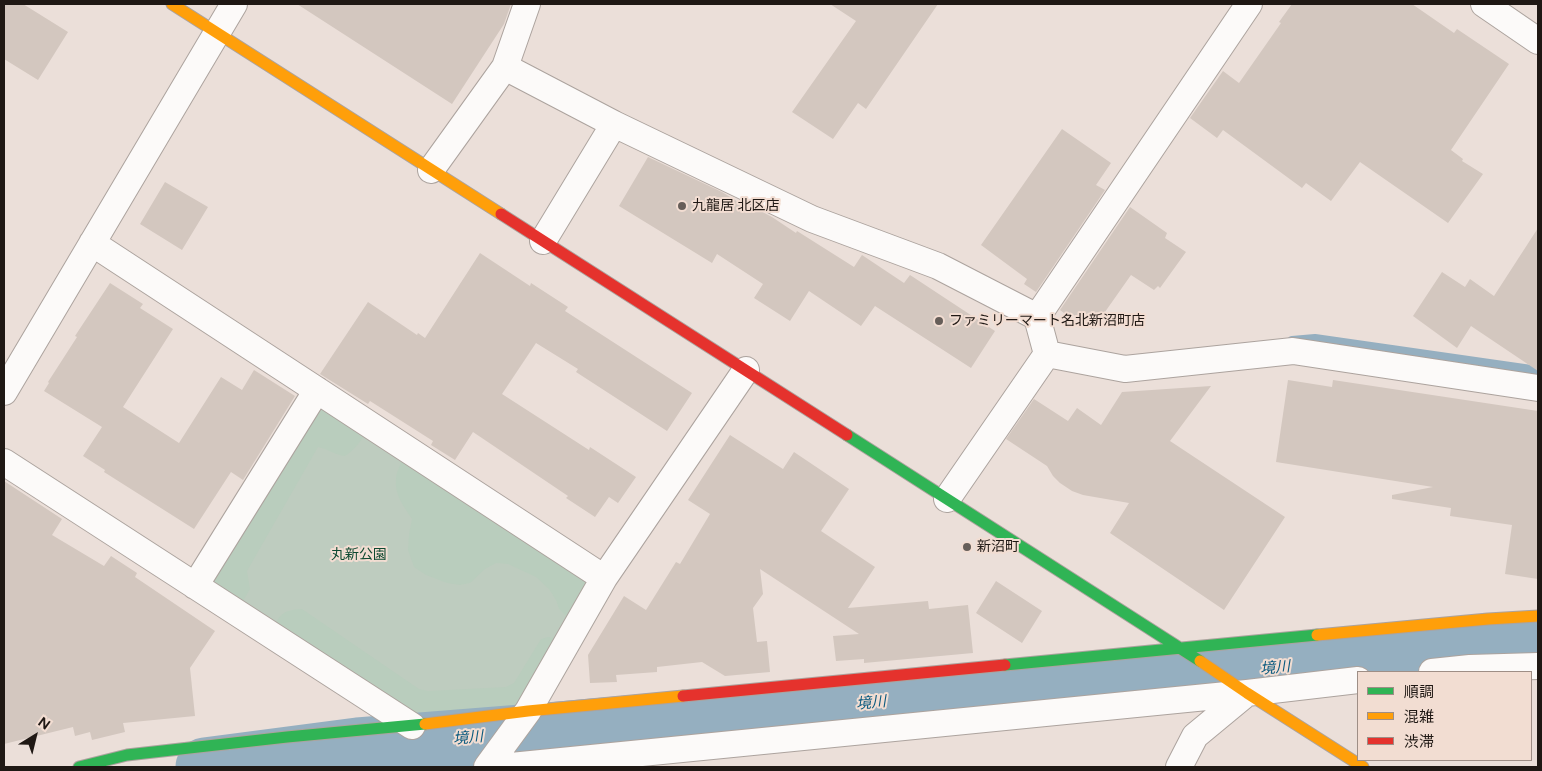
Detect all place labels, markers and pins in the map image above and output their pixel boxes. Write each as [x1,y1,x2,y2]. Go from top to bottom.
place label: 九龍居 北区店 [692,198,779,214]
marker: 九龍居 北区店 [676,200,688,212]
place label: ファミリーマート名北新沼町店 [949,313,1145,329]
marker: ファミリーマート名北新沼町店 [933,315,945,327]
place label: 新沼町 [977,539,1019,555]
marker: 新沼町 [961,541,973,553]

